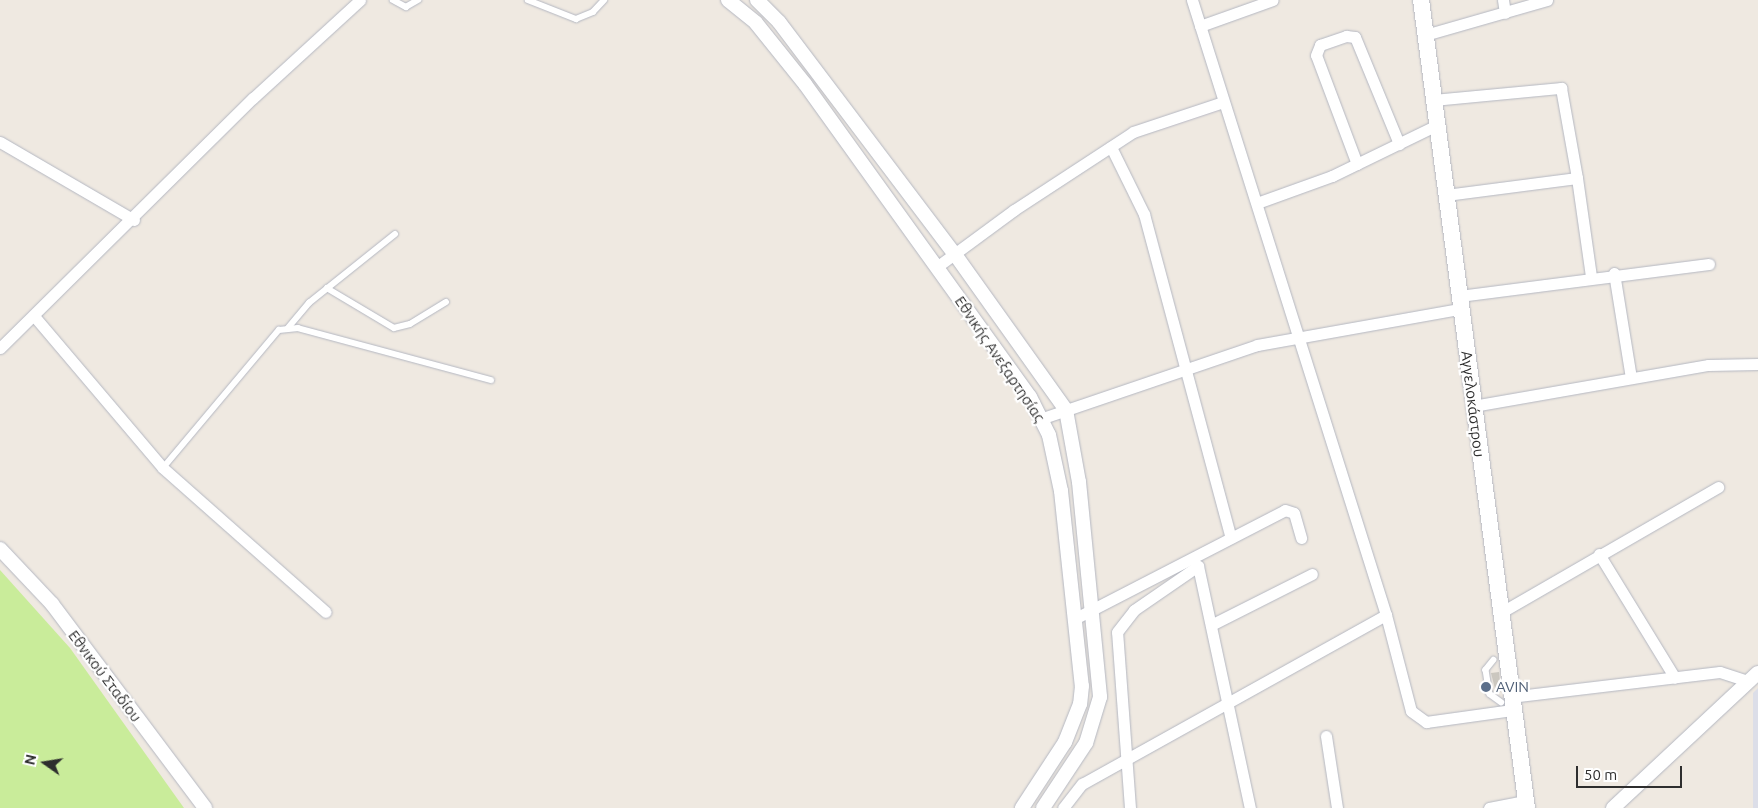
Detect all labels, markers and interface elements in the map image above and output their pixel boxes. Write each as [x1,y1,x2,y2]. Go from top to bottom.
street label: Εθνικής Ανεξαρτησίας [951,293,1049,425]
street label: Αγγελοκάστρου [1458,350,1488,458]
street label: Εθνικού Σταδίου [65,627,145,725]
place label: AVIN [1496,678,1529,696]
marker: AVIN [1480,681,1492,693]
north arrow [20,738,70,788]
text: N [21,753,39,767]
scale bar [1578,756,1684,788]
text: 50 m [1584,766,1617,783]

